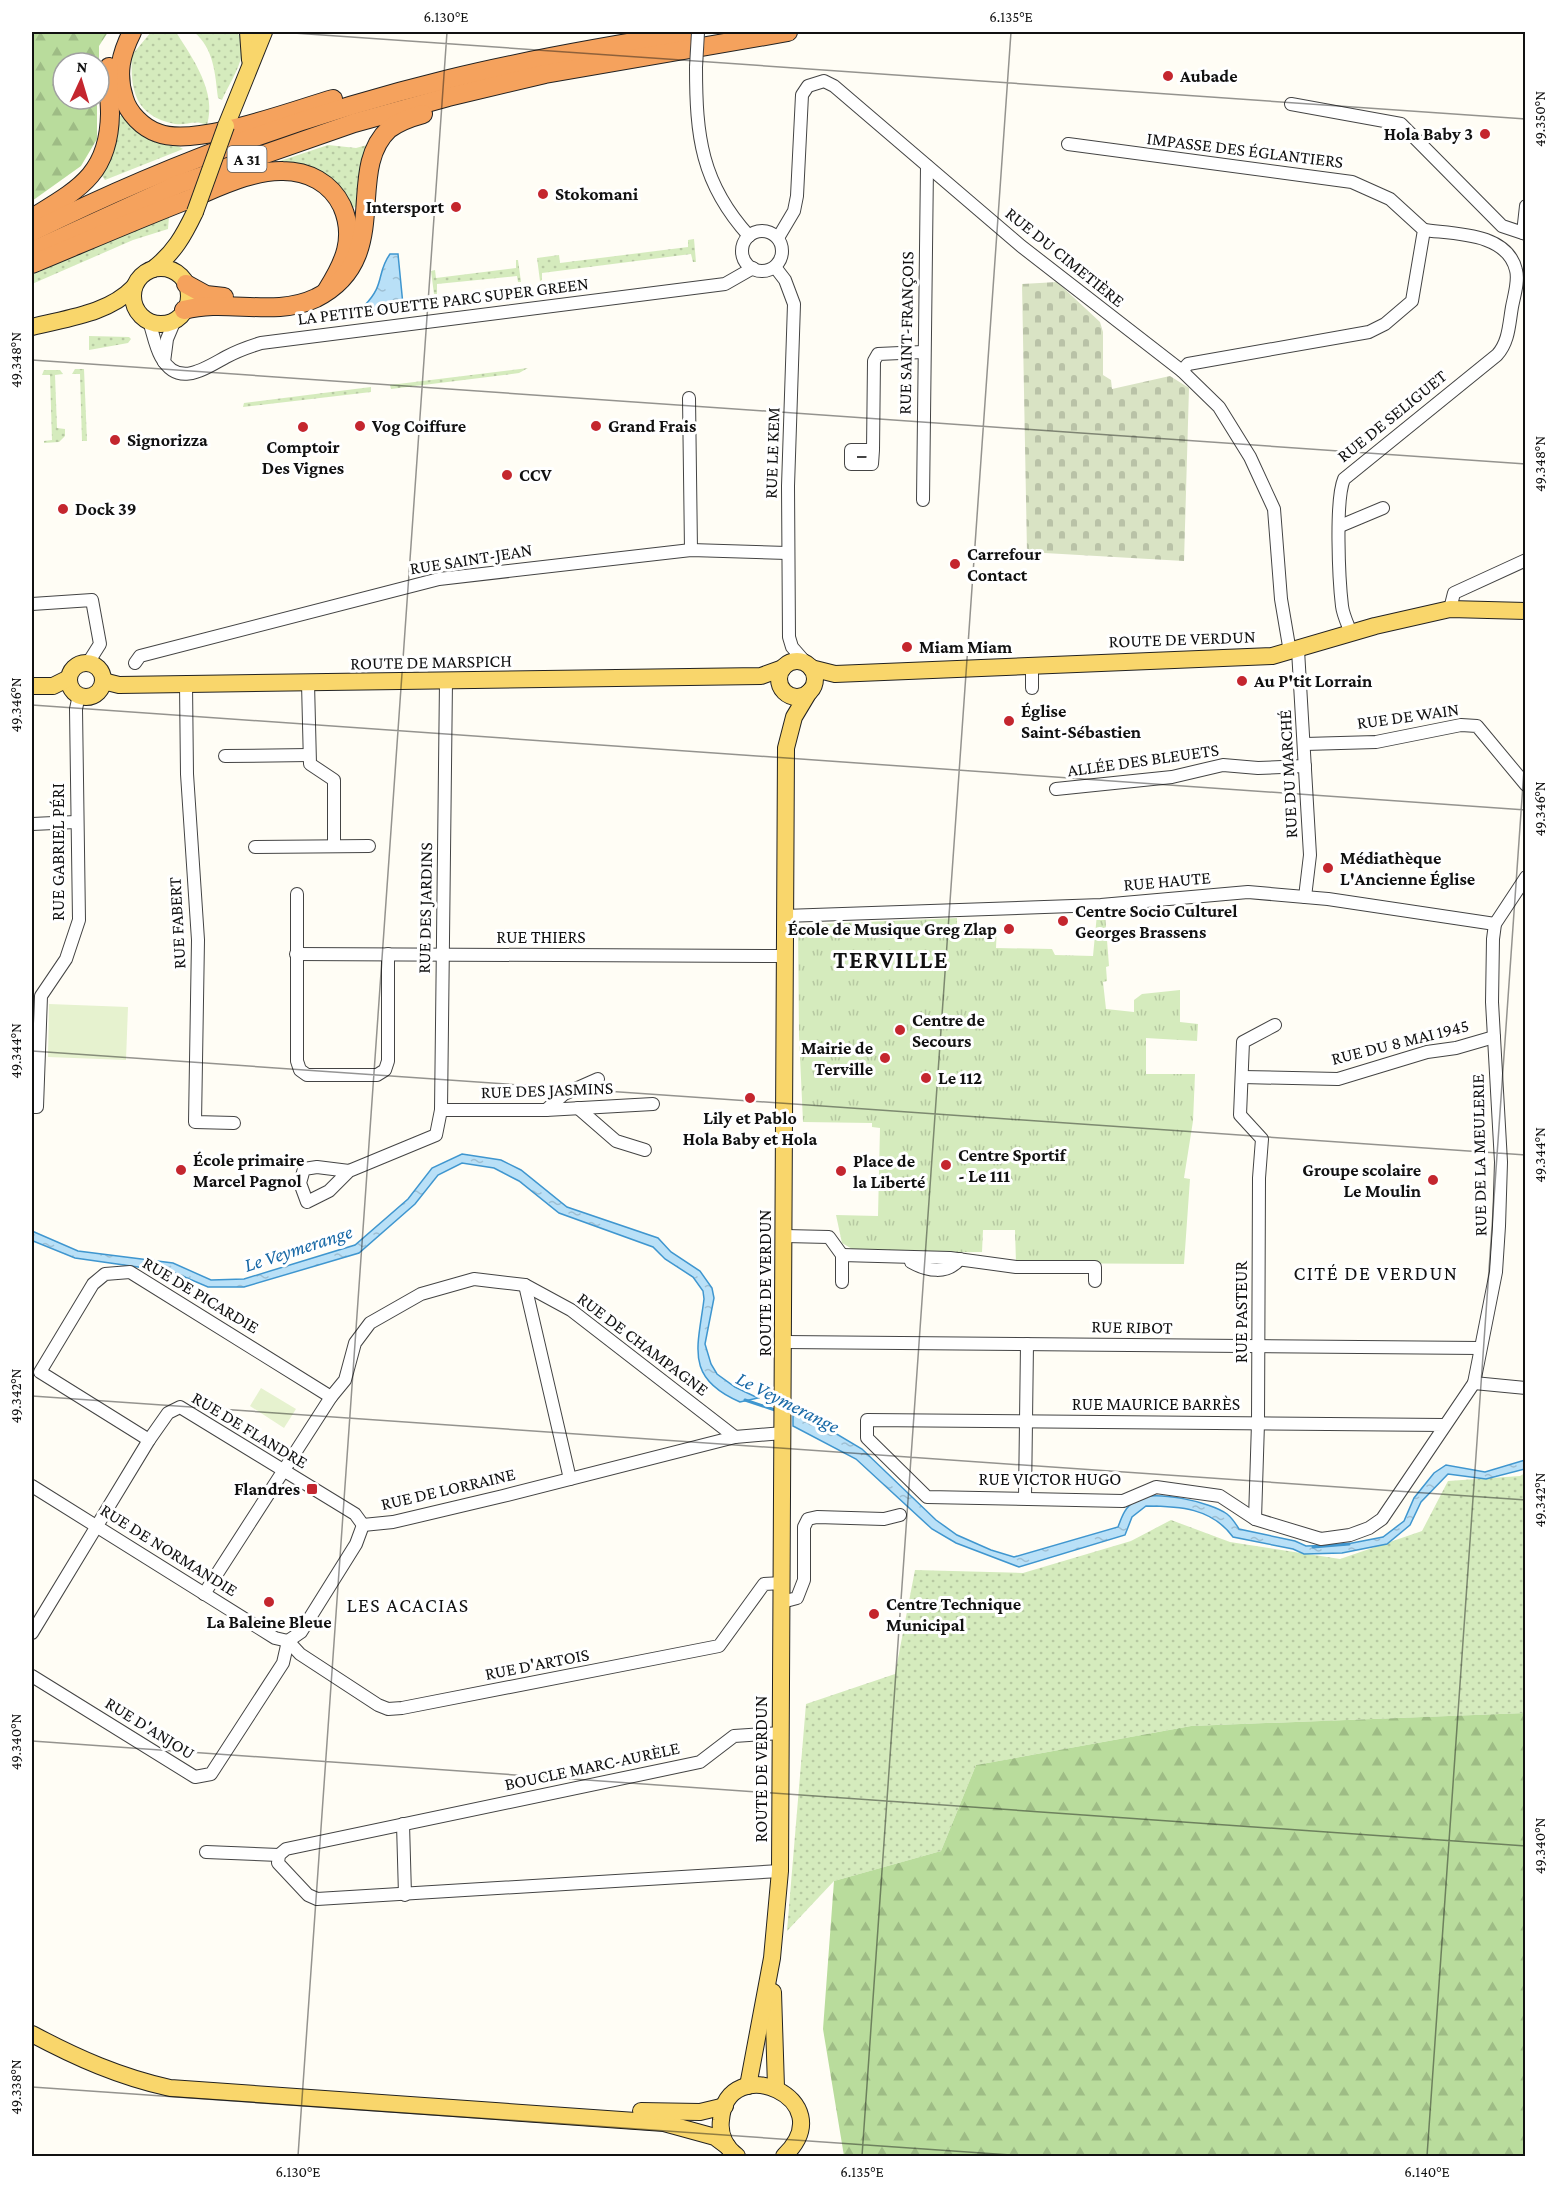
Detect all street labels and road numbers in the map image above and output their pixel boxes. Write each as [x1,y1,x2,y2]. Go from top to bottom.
street label: IMPASSE DES ÉGLANTIERS [1146,128,1344,172]
road number: A 31 [228,146,266,172]
street label: RUE DU CIMETIÈRE [1002,203,1129,311]
street label: RUE SAINT-FRANÇOIS [895,251,917,415]
street label: LA PETITE OUETTE PARC SUPER GREEN [296,273,590,329]
street label: RUE DE SELIGUET [1333,366,1451,466]
street label: RUE LE KEM [760,407,784,499]
street label: RUE SAINT-JEAN [408,539,534,579]
street label: ROUTE DE VERDUN [1108,626,1256,652]
street label: ROUTE DE MARSPICH [350,651,512,673]
street label: RUE DE WAIN [1356,699,1461,733]
street label: RUE DU MARCHÉ [1275,709,1301,839]
street label: ALLÉE DES BLEUETS [1066,739,1220,781]
street label: RUE GABRIEL PÉRI [48,783,68,921]
street label: RUE DES JARDINS [414,842,436,974]
street label: RUE HAUTE [1122,867,1212,895]
street label: RUE FABERT [165,876,189,970]
street label: RUE THIERS [496,927,586,947]
street label: RUE DU 8 MAI 1945 [1329,1015,1471,1069]
street label: RUE DE LA MEULERIE [1468,1073,1490,1236]
street label: RUE DES JASMINS [480,1078,614,1102]
street label: ROUTE DE VERDUN [755,1209,775,1357]
street label: RUE DE PICARDIE [139,1252,263,1338]
street label: RUE PASTEUR [1231,1260,1251,1363]
street label: RUE DE CHAMPAGNE [574,1288,713,1400]
street label: RUE RIBOT [1091,1316,1173,1338]
street label: RUE DE FLANDRE [189,1388,312,1473]
street label: RUE MAURICE BARRÈS [1072,1394,1240,1414]
street label: RUE DE LORRAINE [379,1464,517,1514]
street label: RUE VICTOR HUGO [979,1469,1121,1489]
street label: RUE DE NORMANDIE [97,1500,241,1600]
street label: RUE D'ARTOIS [483,1644,591,1684]
street label: RUE D'ANJOU [102,1693,198,1763]
street label: ROUTE DE VERDUN [751,1695,771,1843]
street label: BOUCLE MARC-AURÈLE [503,1738,682,1794]

